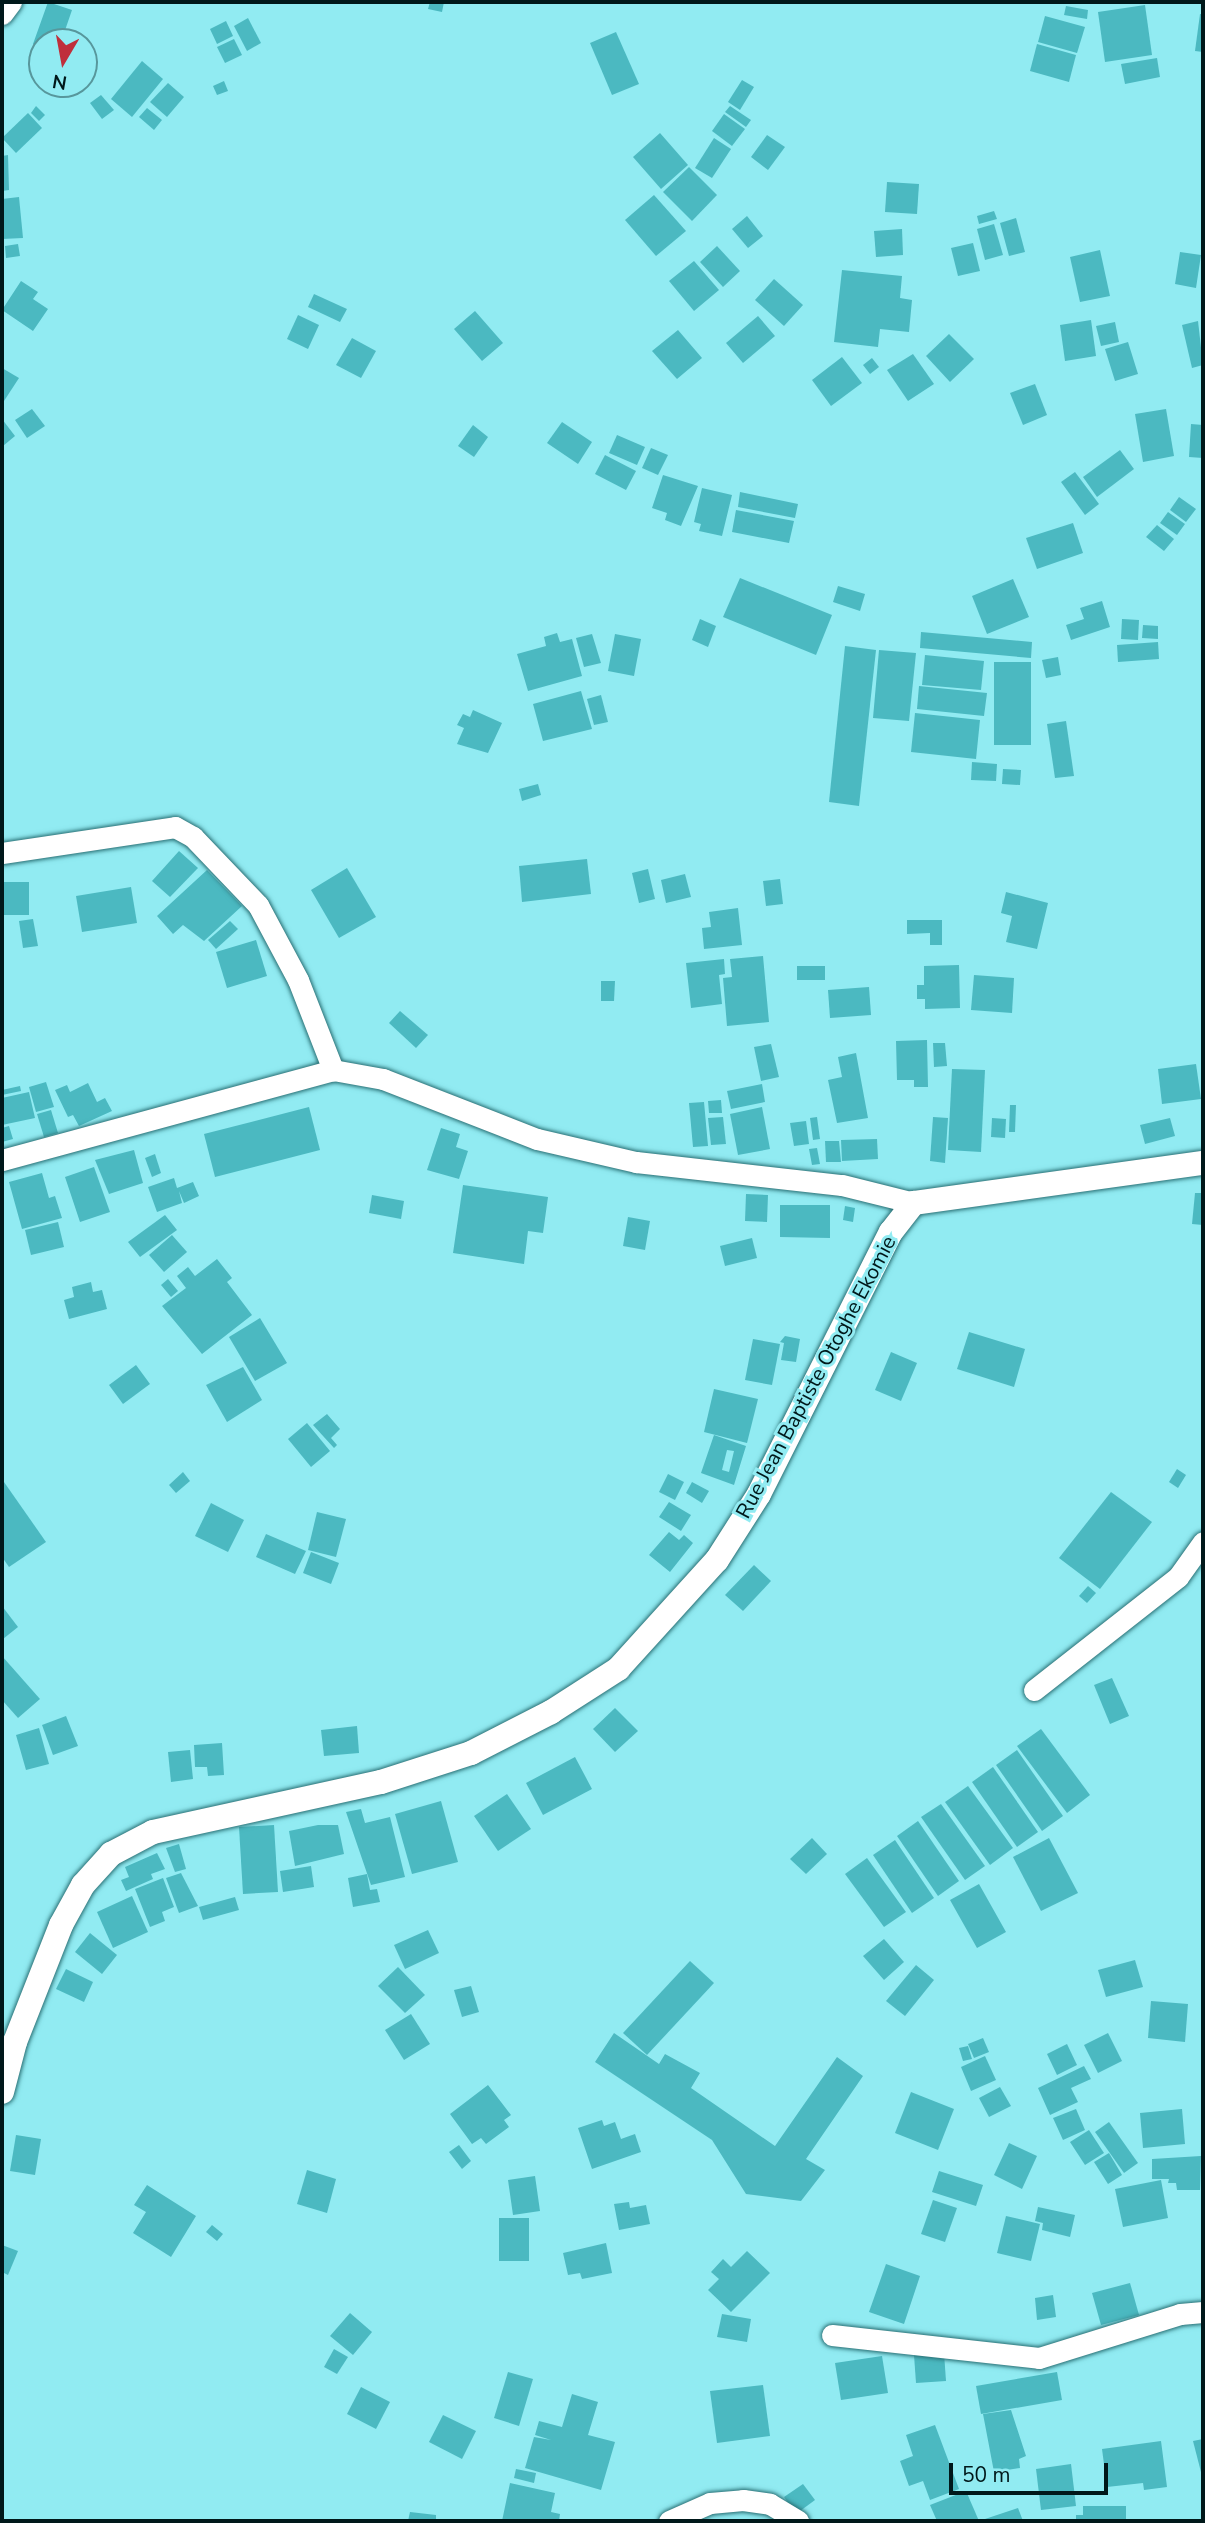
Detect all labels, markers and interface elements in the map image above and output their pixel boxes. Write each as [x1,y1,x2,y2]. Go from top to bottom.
north arrow [28,28,98,98]
text: N [50,68,69,96]
street label: Rue Jean Baptiste Otoghe Ekomie [731,1231,901,1523]
scale bar [953,2450,1112,2494]
text: 50 m [962,2461,1011,2489]

